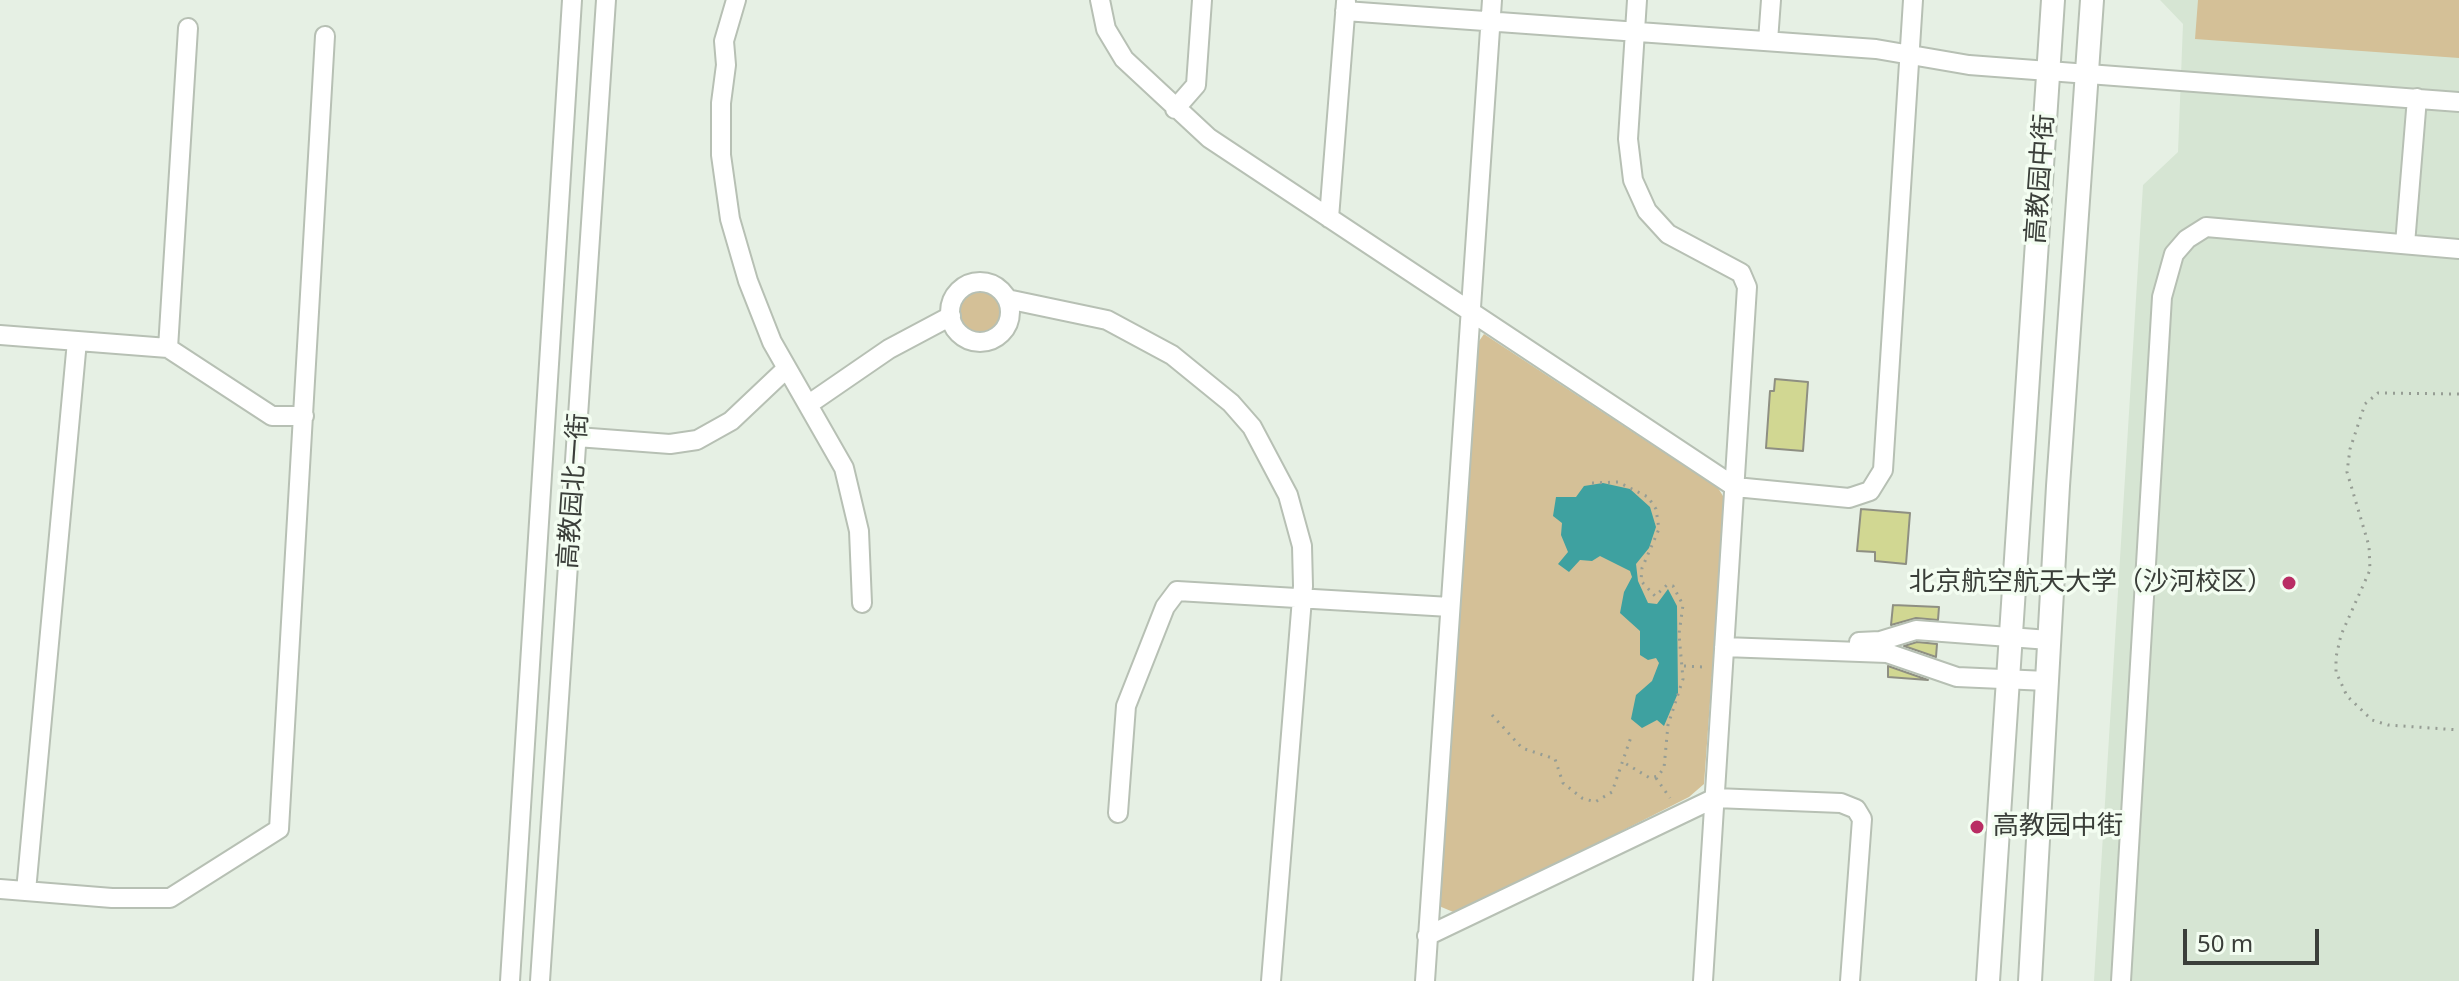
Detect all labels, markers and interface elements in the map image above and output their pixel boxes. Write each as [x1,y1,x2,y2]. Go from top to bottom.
street label: 高教园中街 [2021,113,2061,245]
street label: 高教园北一街 [553,412,595,570]
place label: 北京航空航天大学（沙河校区） [1909,567,2273,599]
marker: 北京航空航天大学（沙河校区） [2280,574,2298,592]
place label: 高教园中街 [1993,811,2123,843]
marker: 高教园中街 [1968,818,1986,836]
scale bar [2187,913,2323,963]
text: 50 m [2197,926,2253,959]

